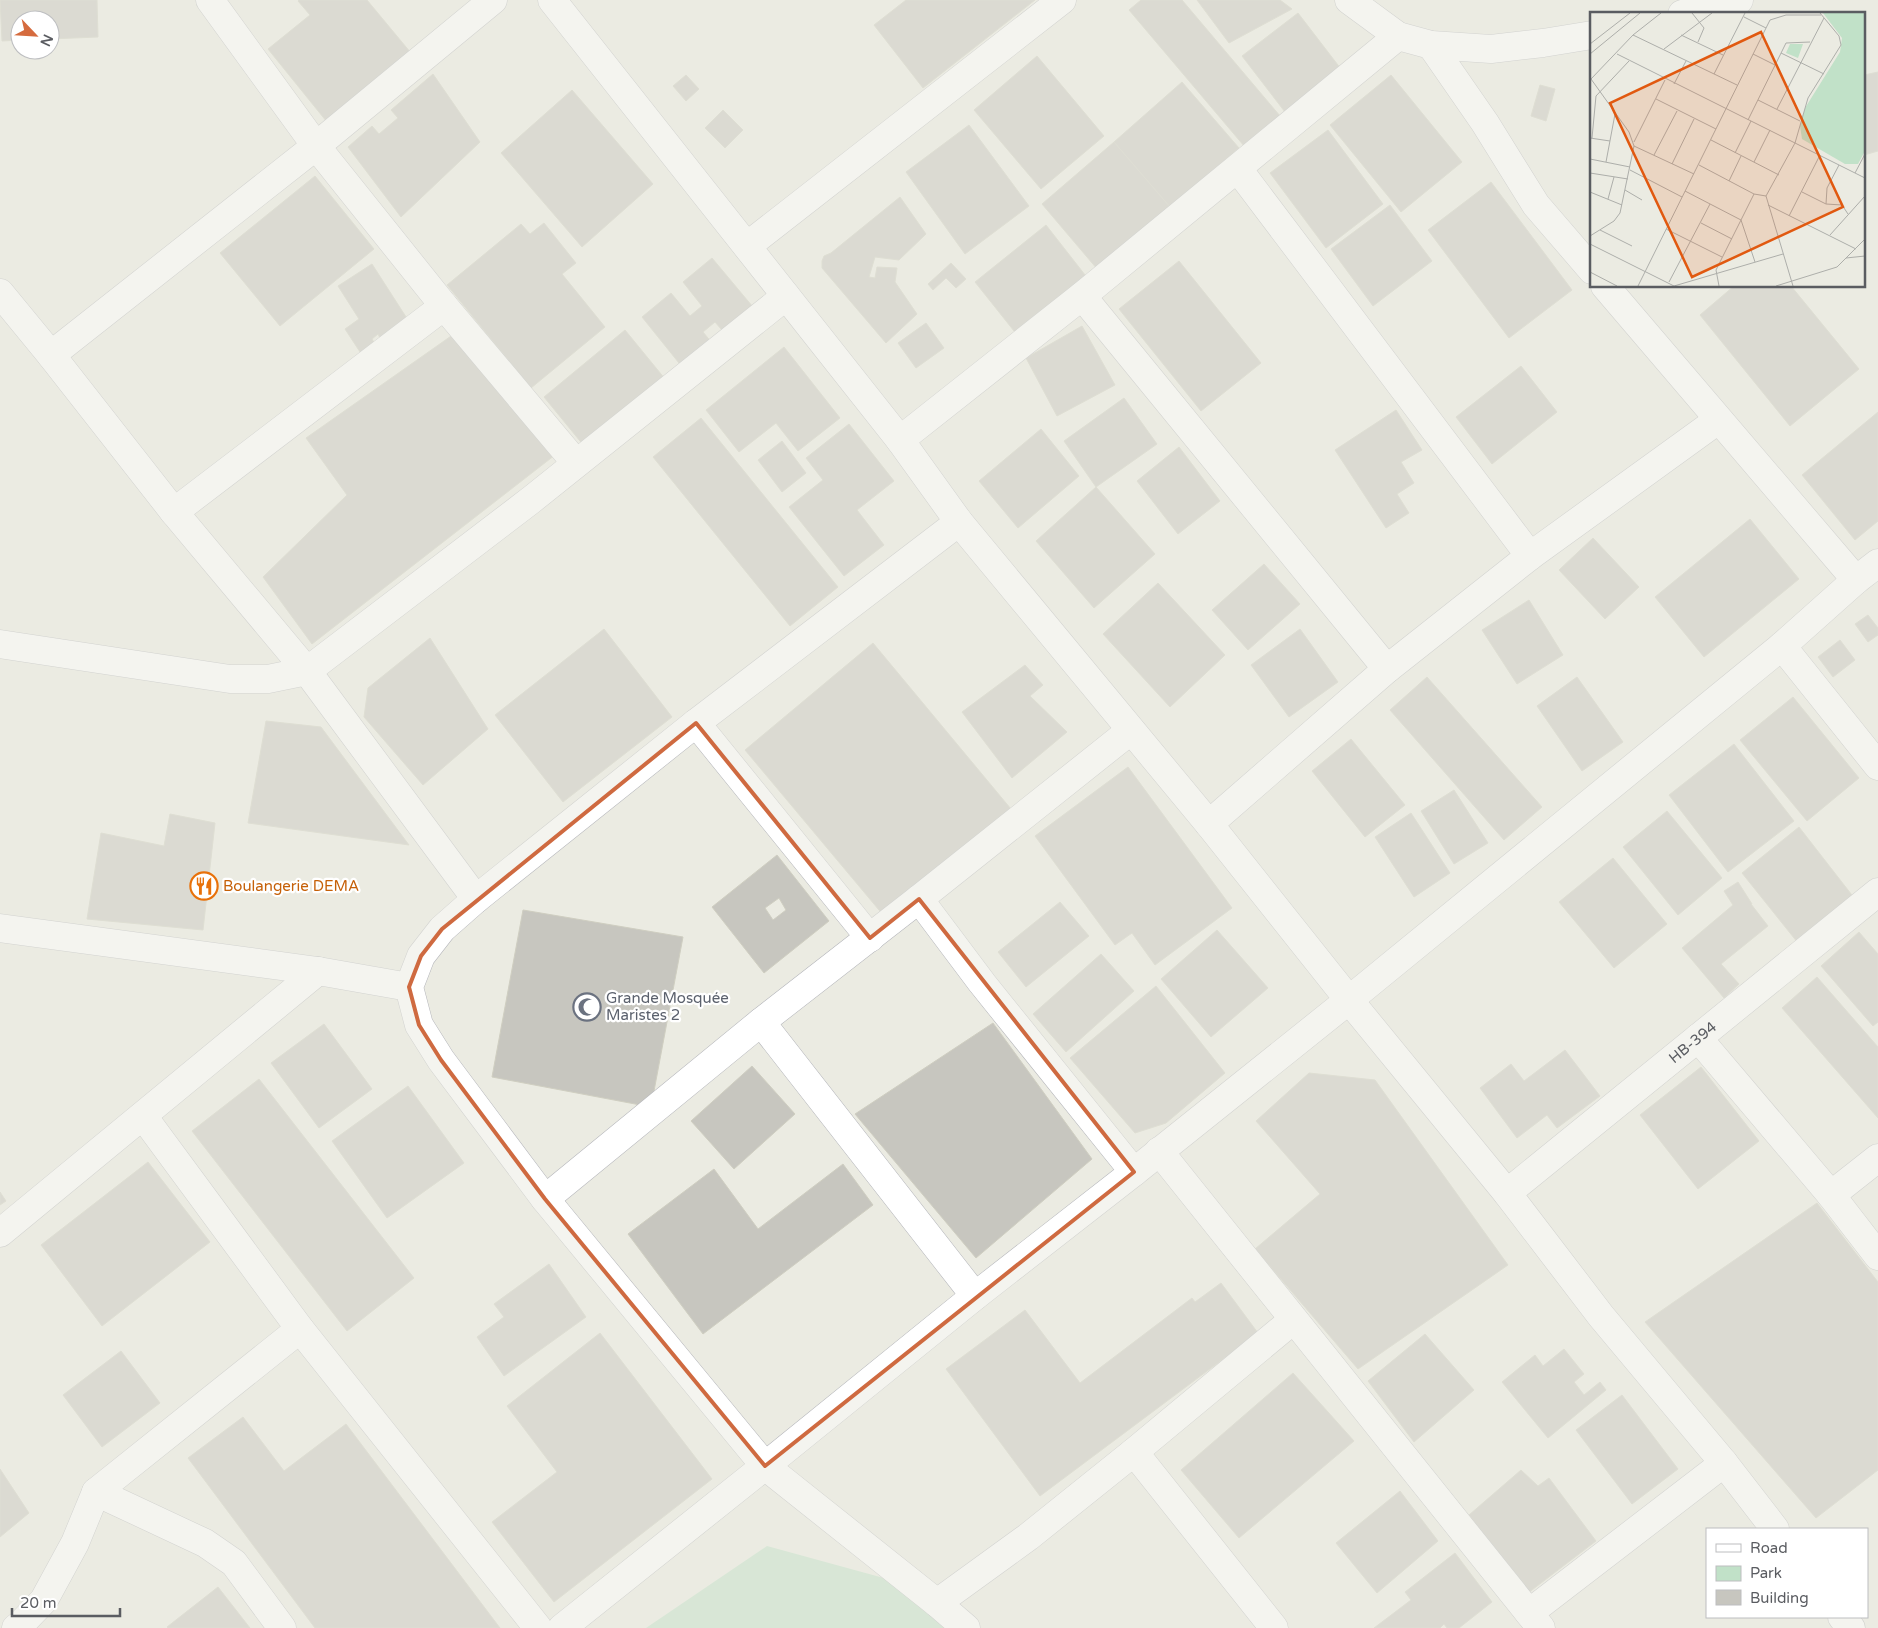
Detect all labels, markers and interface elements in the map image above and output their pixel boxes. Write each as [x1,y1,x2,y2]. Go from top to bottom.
north arrow [10,10,60,60]
inset map [1590,12,1866,288]
text: N [36,32,56,49]
restaurant icon: Boulangerie DEMA [189,871,219,901]
place label: Boulangerie DEMA [223,877,359,895]
place label: Grande Mosquée Maristes 2 [606,989,729,1024]
mosque icon: Grande Mosquée Maristes 2 [572,992,602,1022]
street label: HB-394 [1665,1018,1720,1067]
legend [1706,1528,1868,1618]
text: Road [1750,1539,1788,1557]
text: Park [1750,1564,1782,1582]
scale bar [12,1586,120,1618]
text: Building [1750,1589,1809,1607]
text: 20 m [20,1594,57,1612]

